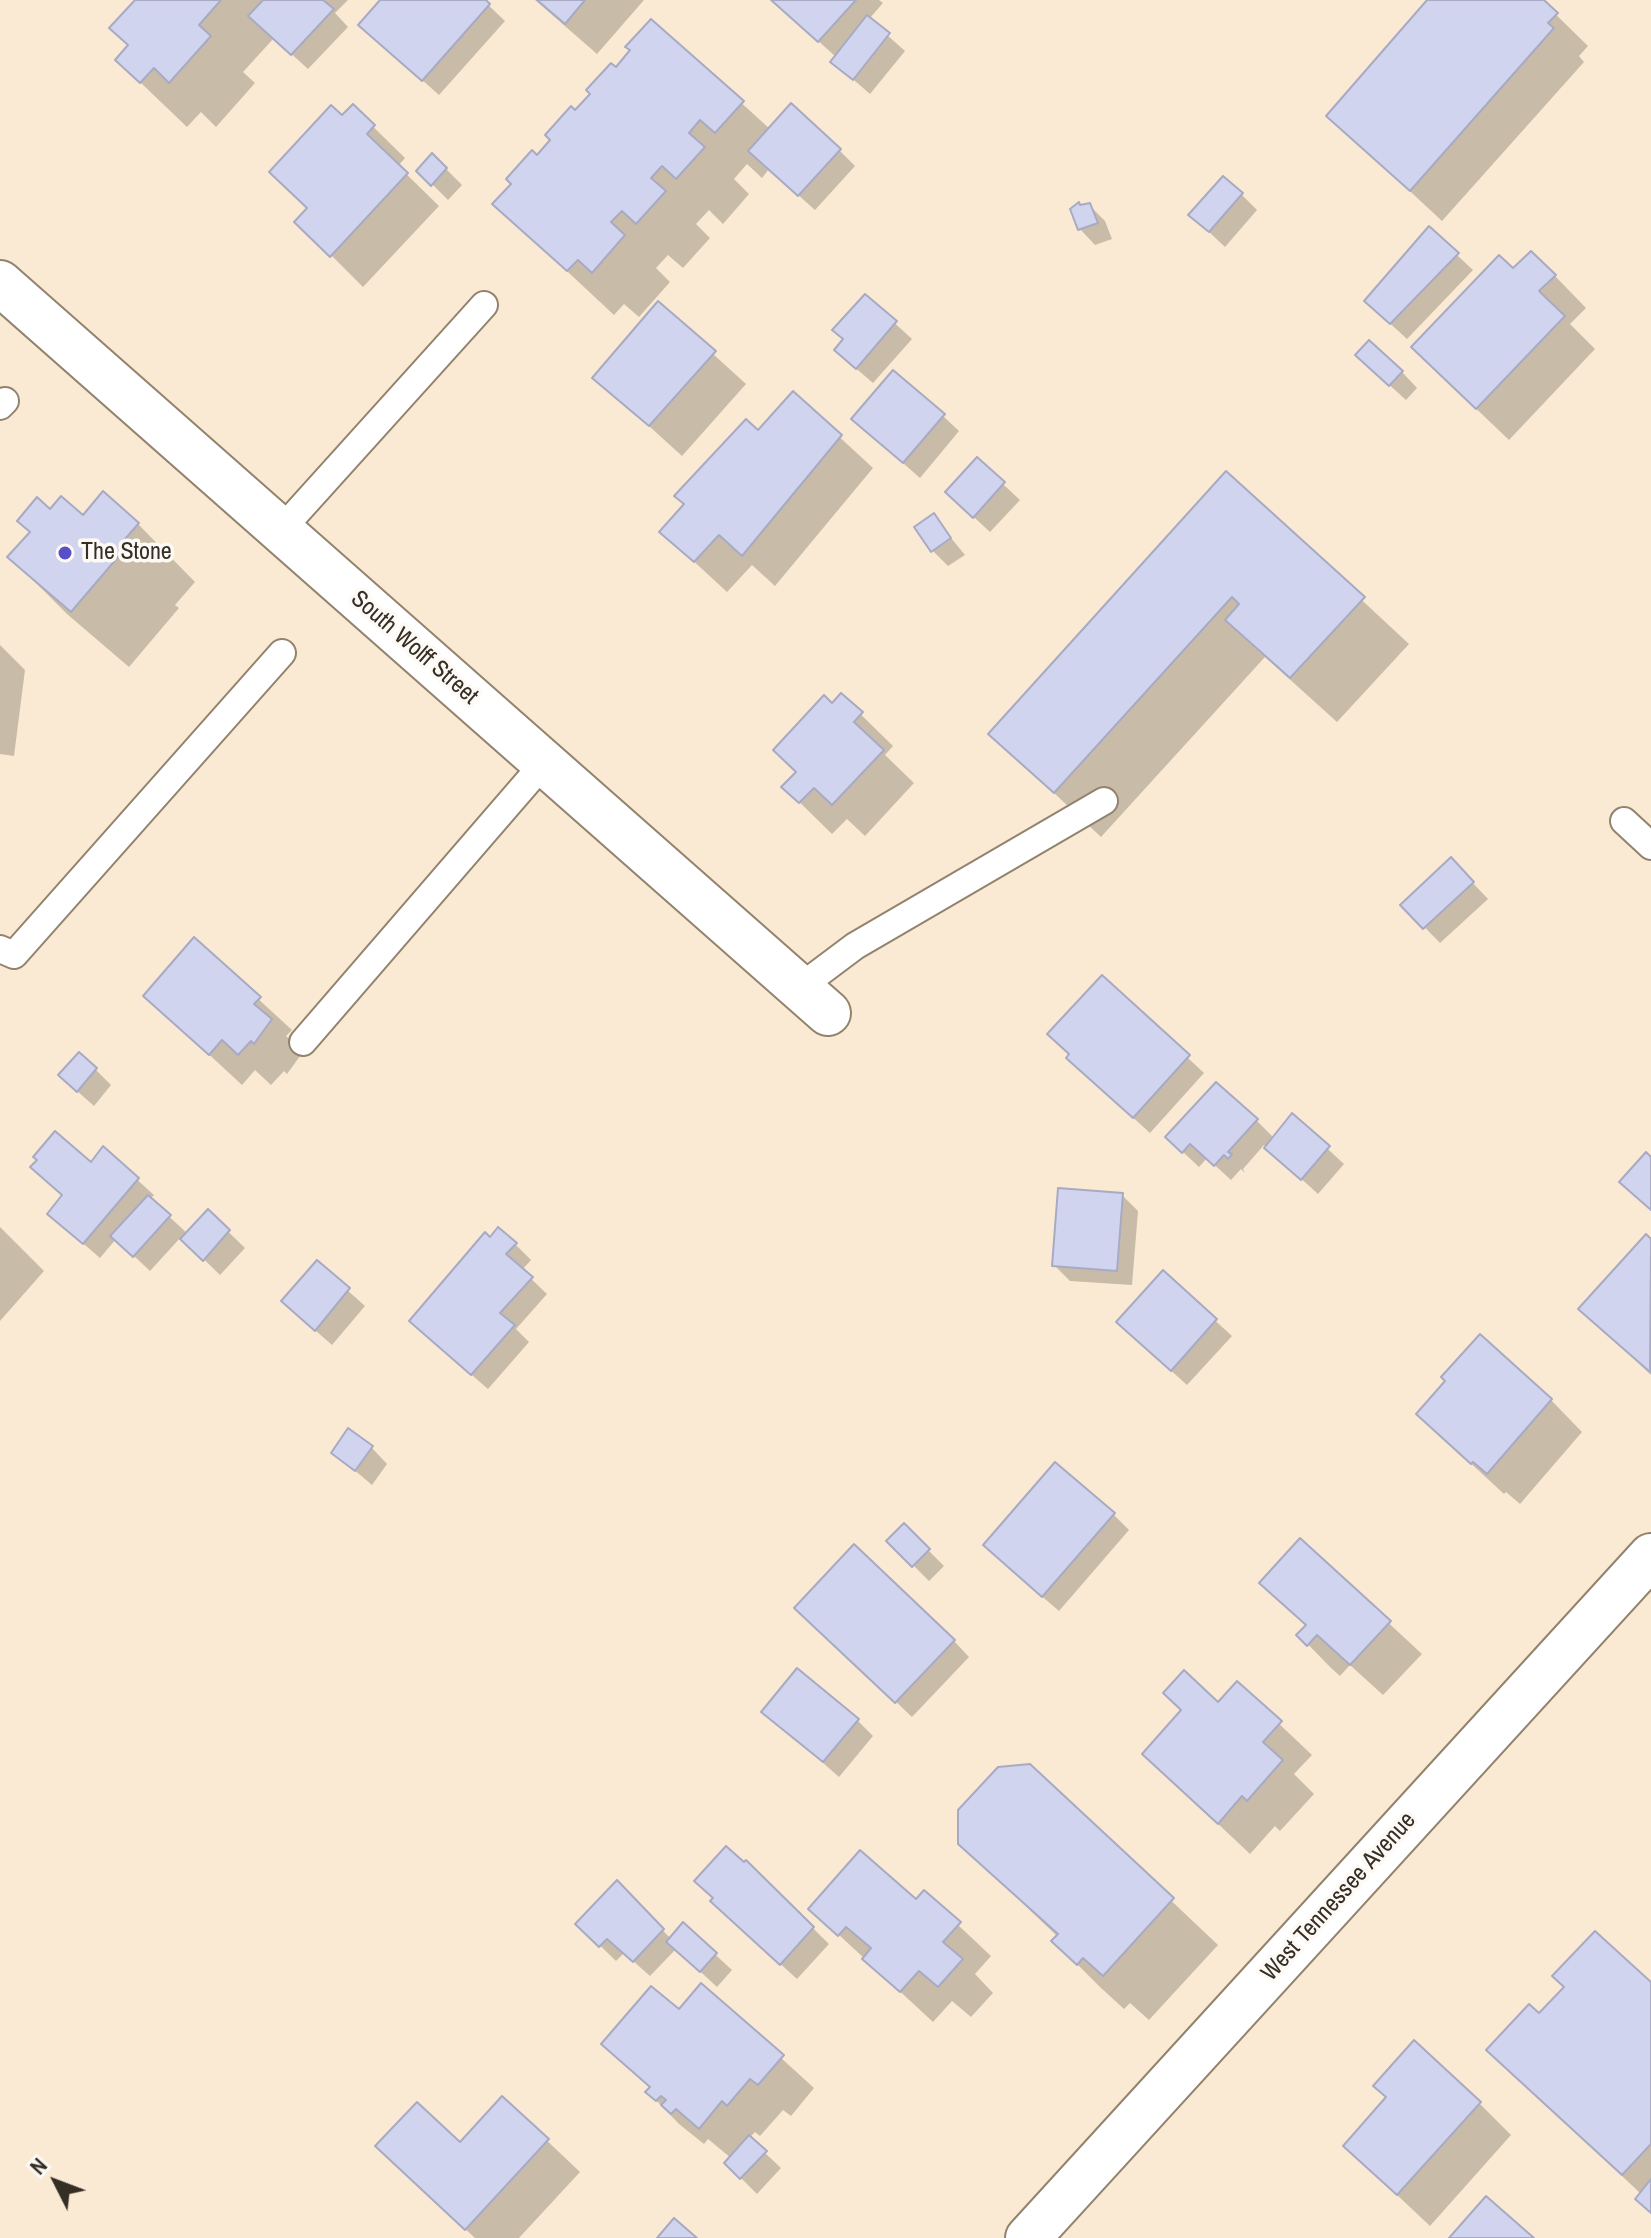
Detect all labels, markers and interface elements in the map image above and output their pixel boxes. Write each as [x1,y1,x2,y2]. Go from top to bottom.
place label: The Stone [81,539,172,567]
marker: The Stone [56,544,74,562]
street label: South Wolff Street [345,585,483,711]
street label: West Tennessee Avenue [1256,1807,1422,1987]
north arrow [16,2142,96,2222]
text: N [23,2151,54,2181]

